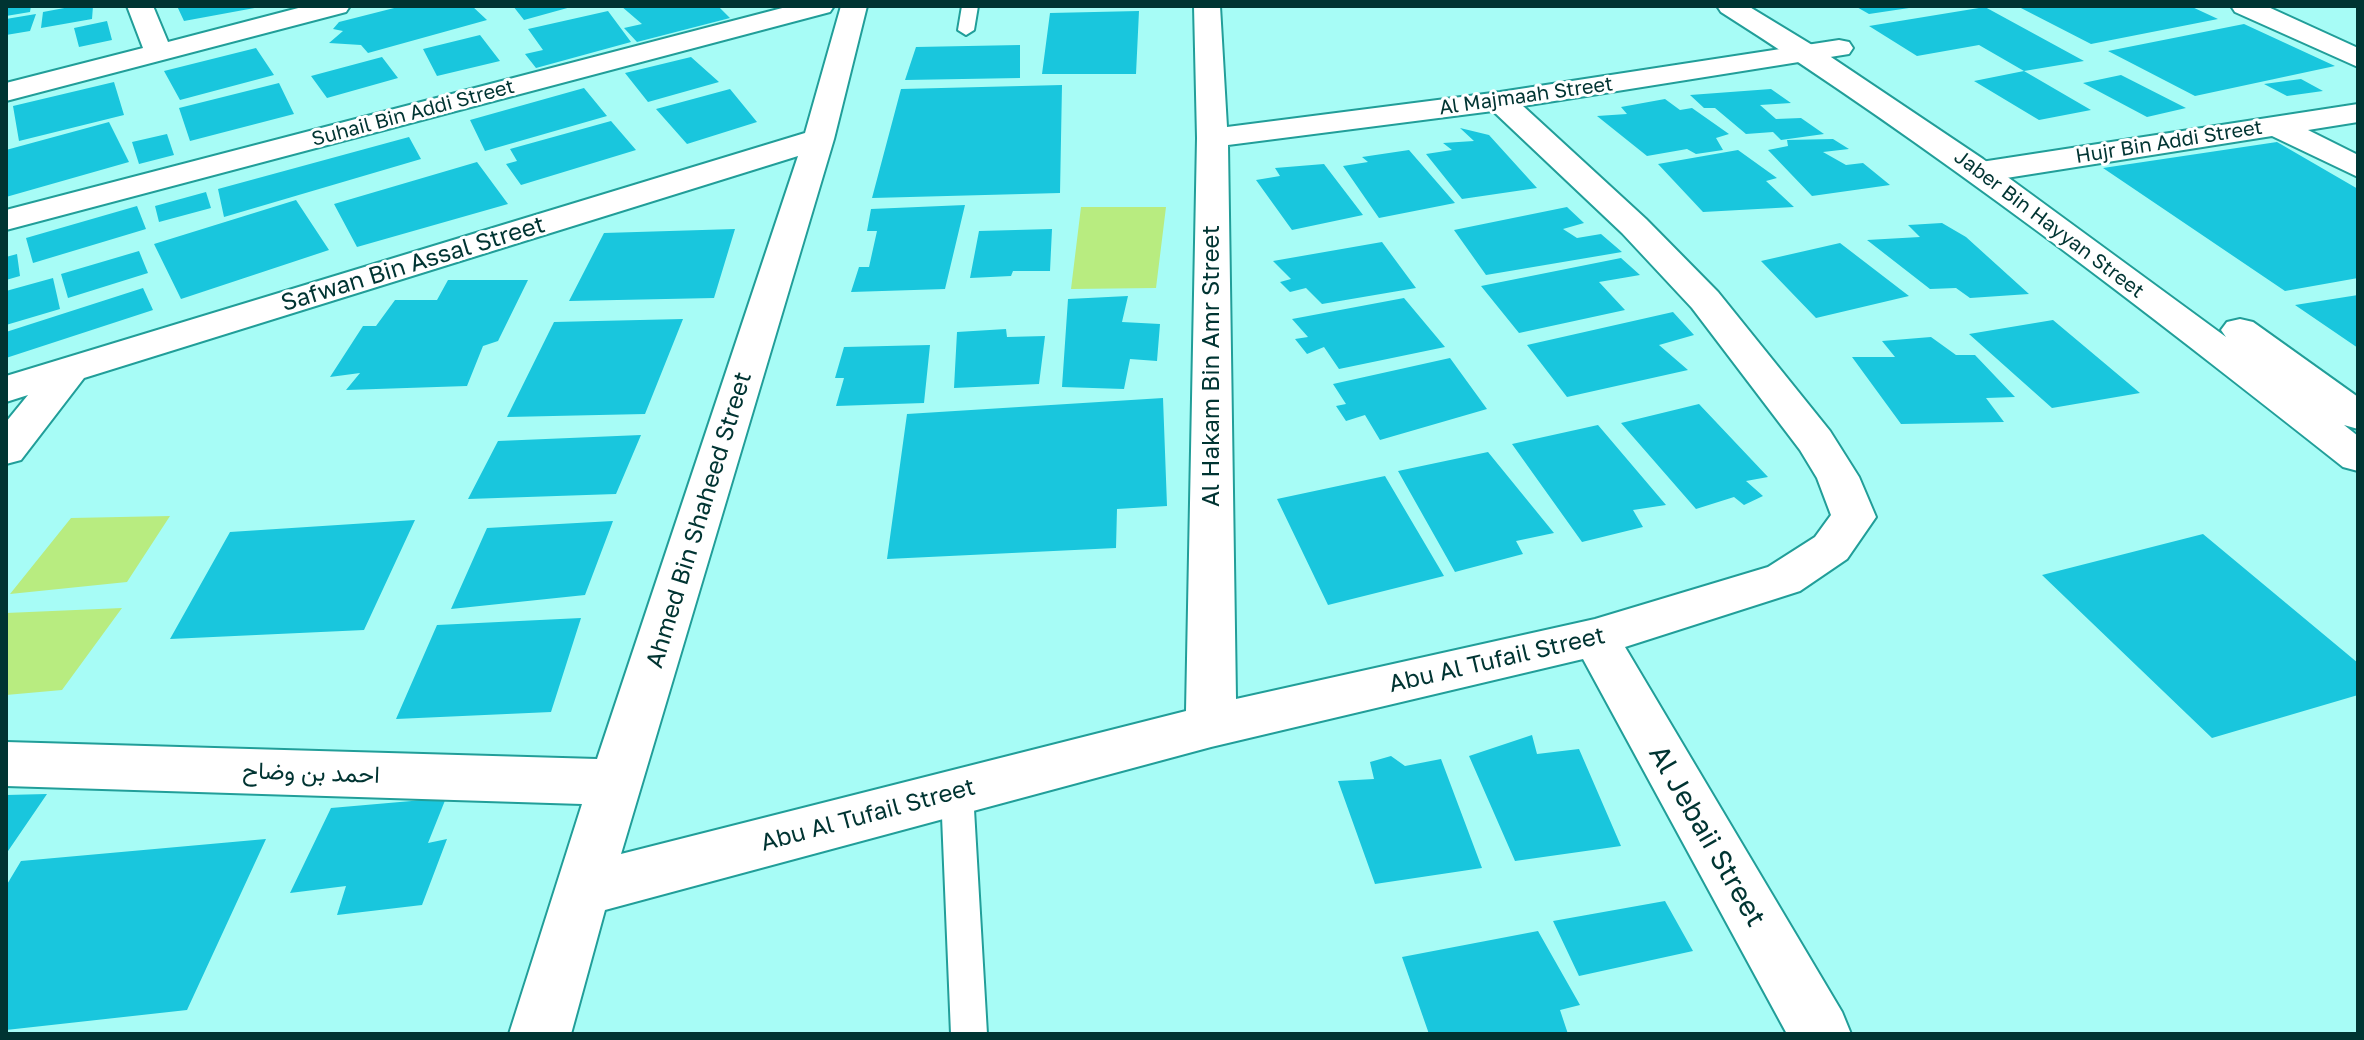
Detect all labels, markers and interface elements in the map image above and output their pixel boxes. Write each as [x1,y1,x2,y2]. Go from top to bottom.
street label: Al Majmaah Street [1438,72,1614,120]
street label: Suhail Bin Addi Street [309,74,517,152]
street label: Hujr Bin Addi Street [2074,115,2264,169]
street label: Jaber Bin Hayyan Street [1949,145,2149,303]
street label: Safwan Bin Assal Street [278,210,548,318]
street label: Al Hakam Bin Amr Street [1197,225,1225,507]
street label: Ahmed Bin Shaheed Street [640,368,758,672]
street label: Abu Al Tufail Street [1386,621,1608,699]
street label: Al Jebaii Street [1641,739,1773,933]
street label: احمد بن وضاح [242,756,380,790]
street label: Abu Al Tufail Street [758,773,978,857]

